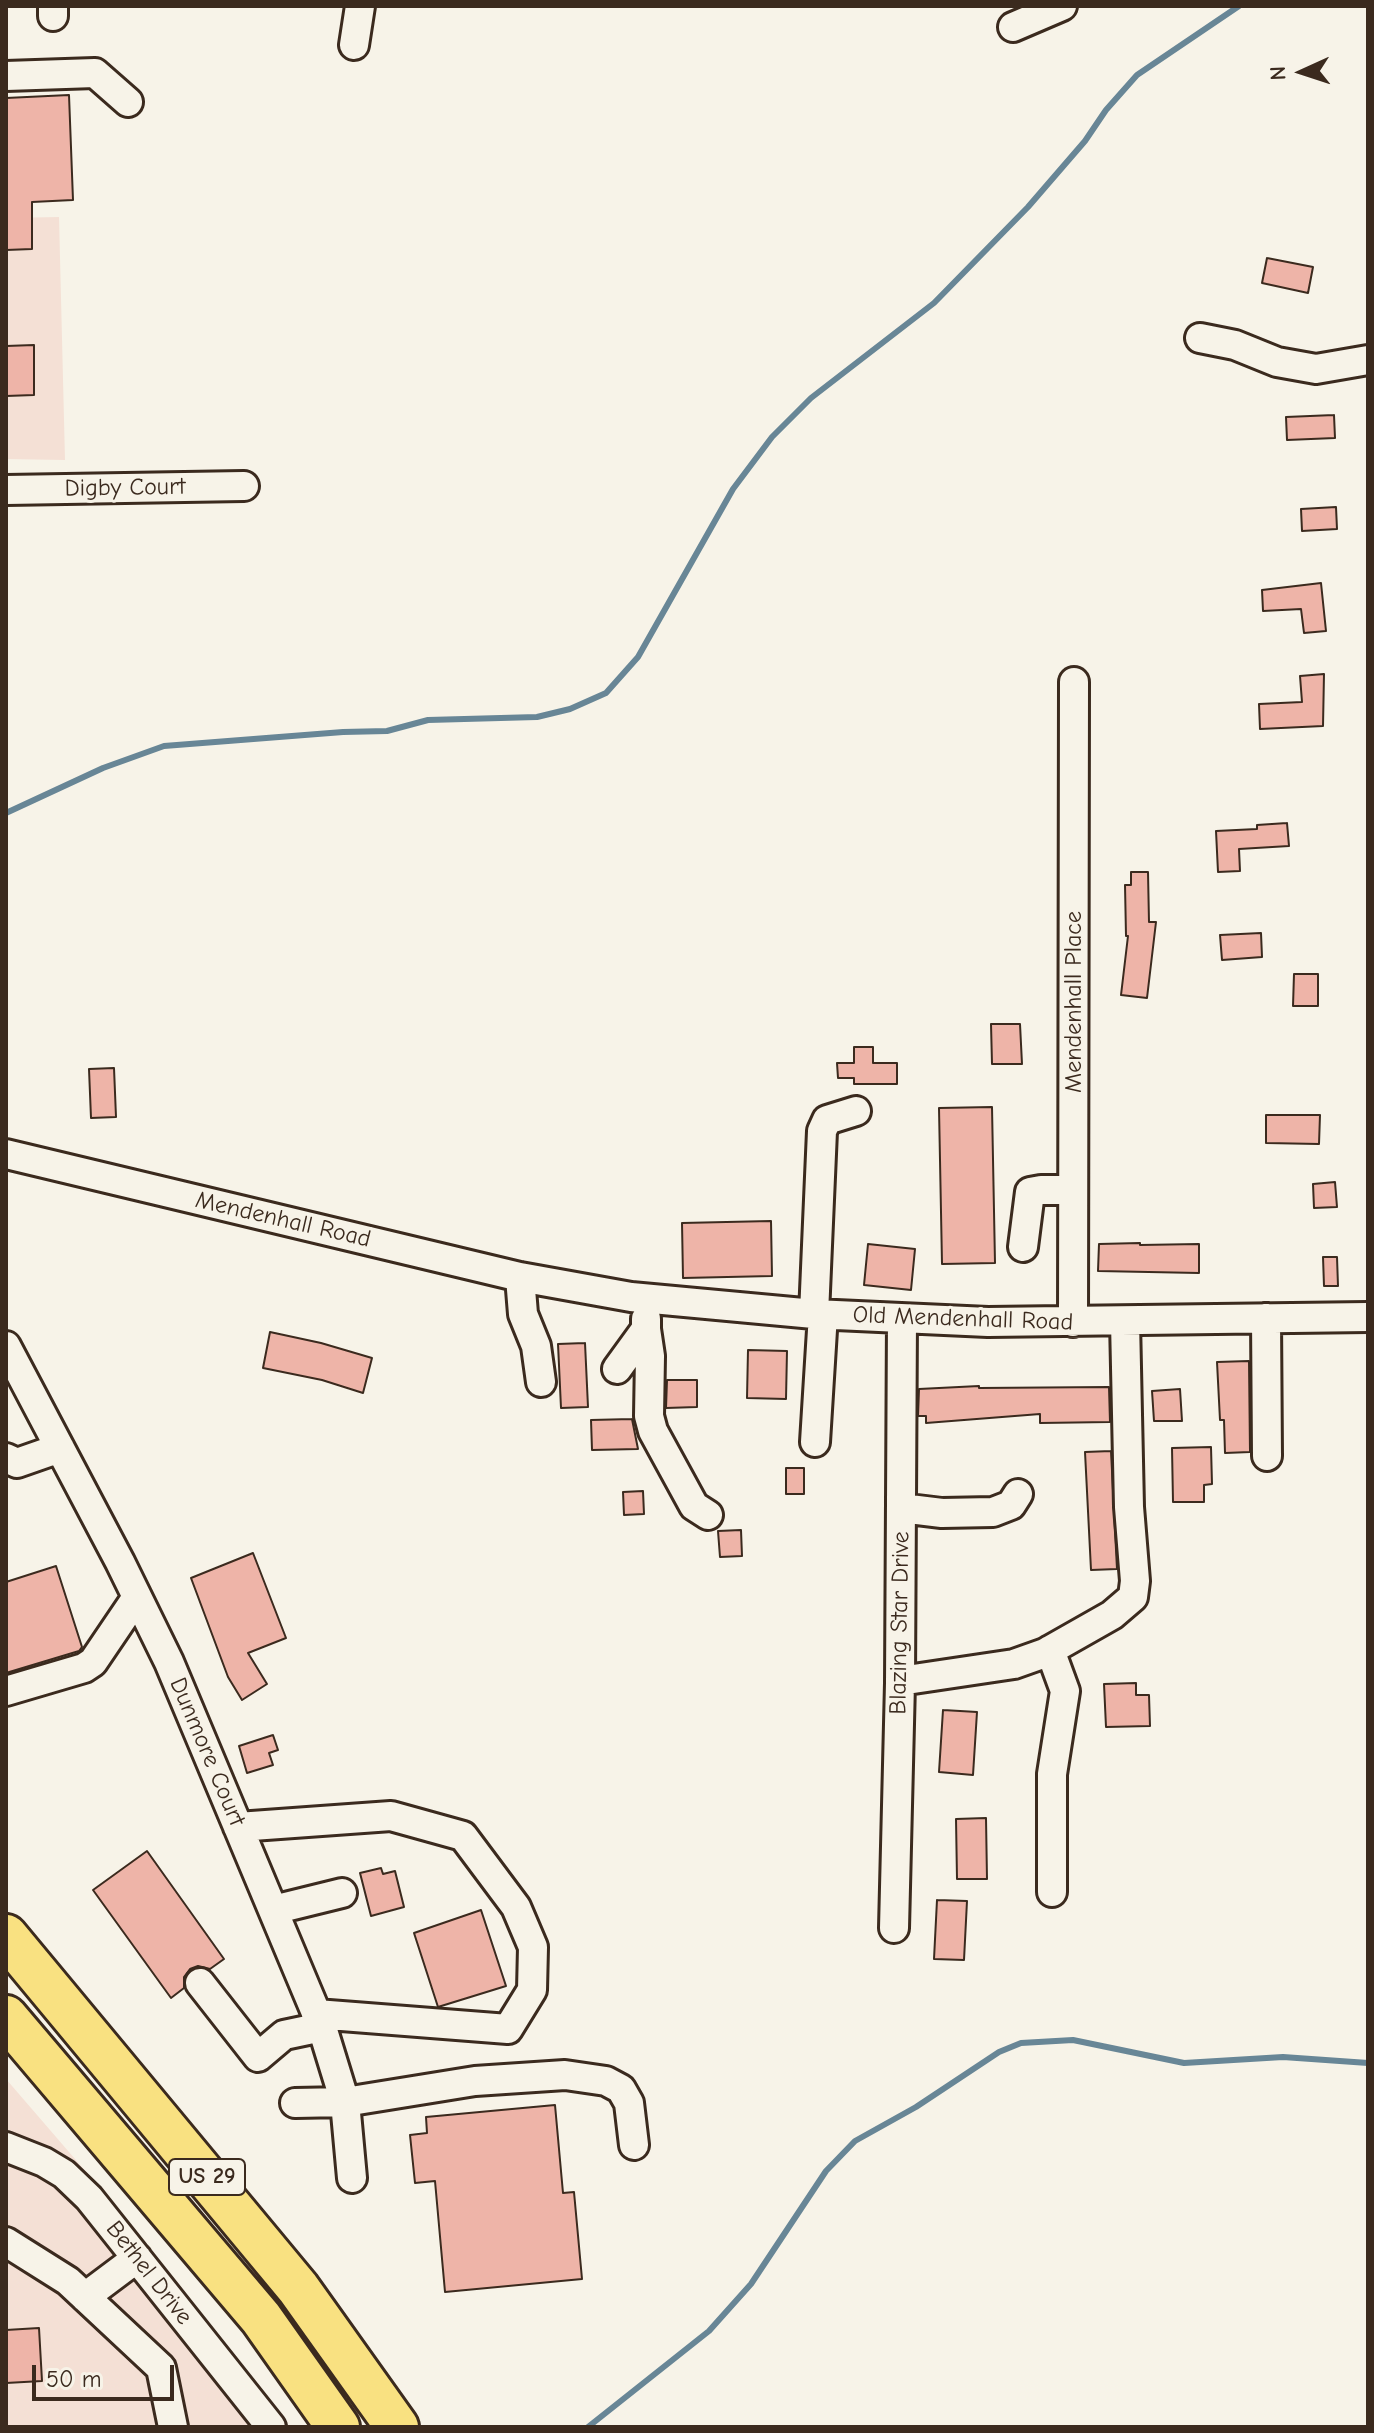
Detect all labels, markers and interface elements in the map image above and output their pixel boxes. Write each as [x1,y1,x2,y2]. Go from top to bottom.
north arrow [1262,32,1342,112]
text: N [1265,65,1291,81]
street label: Digby Court [64,473,186,503]
street label: Mendenhall Place [1060,911,1088,1093]
street label: Mendenhall Road [193,1186,373,1254]
street label: Old Mendenhall Road [852,1301,1074,1337]
street label: Blazing Star Drive [884,1531,916,1715]
street label: Dunmore Court [163,1673,251,1831]
road number: US 29 [169,2159,245,2195]
street label: Bethel Drive [100,2215,198,2331]
scale bar [36,2349,178,2399]
text: 50 m [46,2365,102,2393]

